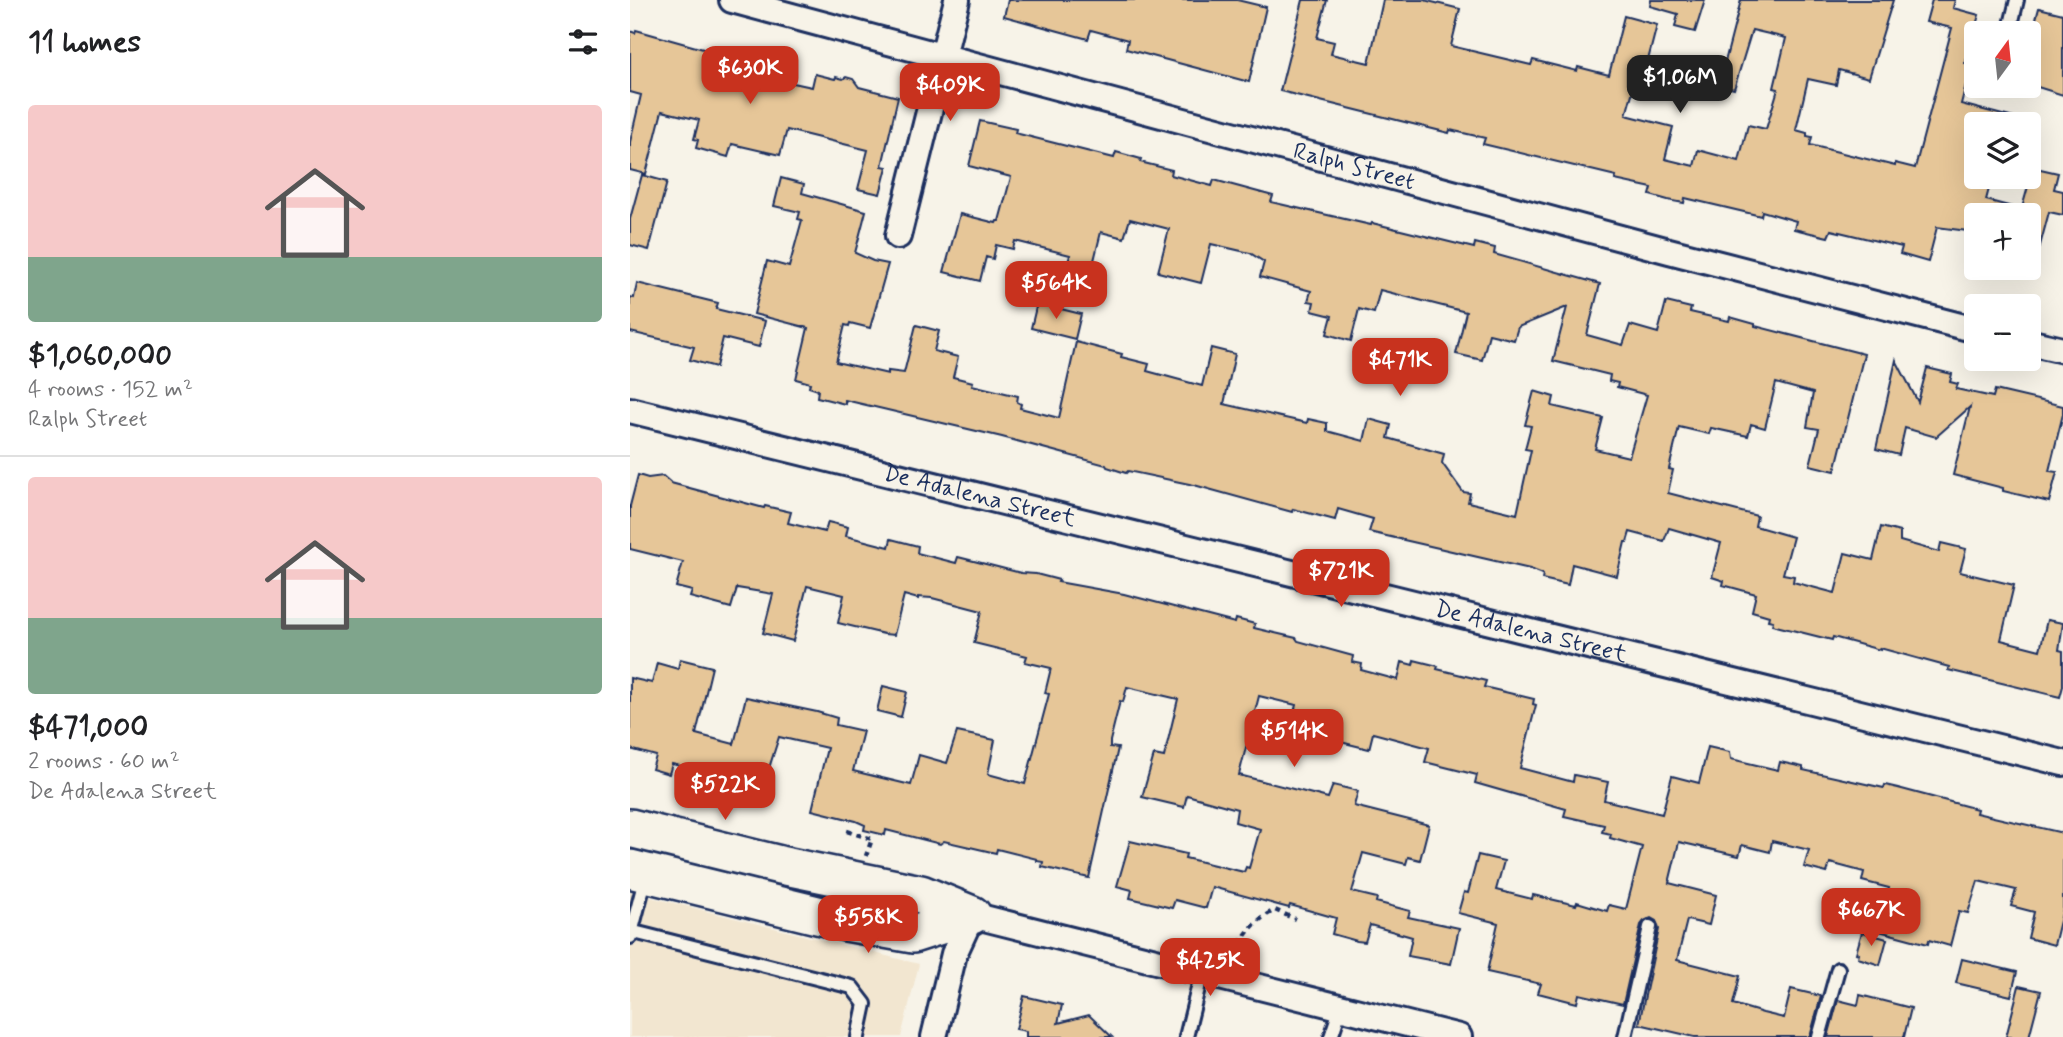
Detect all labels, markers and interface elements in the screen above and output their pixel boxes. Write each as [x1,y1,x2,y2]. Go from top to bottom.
north arrow [1964,21,2040,98]
map controls [1964,21,2041,371]
text: 11 homes [28,23,141,62]
icon: filters [564,23,602,61]
pin: $630K [701,46,799,106]
text: $630K [717,54,783,84]
pin: $1.06M [1623,55,1737,115]
text: $1.06M [1643,63,1717,93]
pin: $409K [901,64,999,123]
text: $409K [916,71,984,101]
button: layers [1964,112,2041,189]
street label: Ralph Street [1290,136,1418,198]
icon: home [252,150,378,276]
button: + [1964,203,2041,280]
pin: $564K [1007,262,1105,321]
text: $564K [1021,269,1091,299]
button: − [1964,294,2041,371]
text: $1,060,000 [28,336,172,375]
pin: $471K [1351,338,1449,398]
text: $471K [1368,346,1432,376]
text: 4 rooms · 152 m² [28,375,193,405]
text: Ralph Street [28,405,147,435]
street label: De Adalena Street [880,457,1079,535]
icon: home [252,522,378,648]
pin: $721K [1292,550,1390,609]
text: $721K [1309,557,1373,587]
street label: De Adalena Street [1432,593,1630,671]
text: $471,000 [28,708,148,747]
pin: $514K [1245,710,1343,769]
text: $514K [1261,717,1328,747]
text: 2 rooms · 60 m² [28,747,180,777]
pin: $522K [676,762,774,822]
text: $522K [690,770,760,800]
text: De Adalena Street [28,777,217,807]
pin: $667K [1822,888,1920,948]
pin: $558K [819,895,917,955]
text: $667K [1837,896,1905,926]
text: $558K [834,903,902,933]
pin: $425K [1161,939,1259,998]
text: $425K [1176,946,1244,976]

